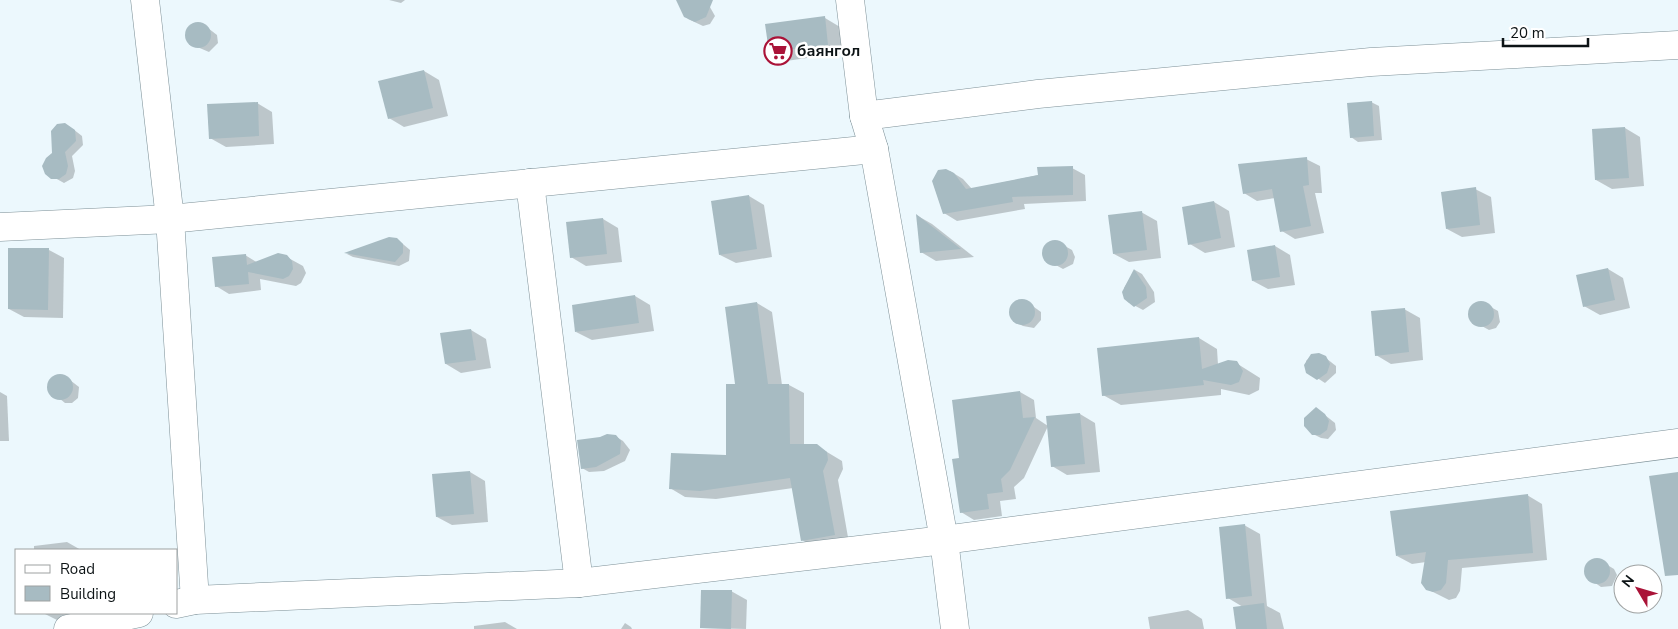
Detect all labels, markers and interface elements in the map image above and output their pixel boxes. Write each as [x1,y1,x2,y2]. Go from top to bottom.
scale bar [1503,15,1588,47]
text: 20 m [1510,23,1545,43]
supermarket icon: баянгол [763,36,793,66]
place label: баянгол [797,40,860,62]
legend [15,549,178,614]
text: Road [60,559,95,579]
north arrow [1613,564,1663,614]
text: N [1617,571,1639,591]
text: Building [60,584,116,604]

